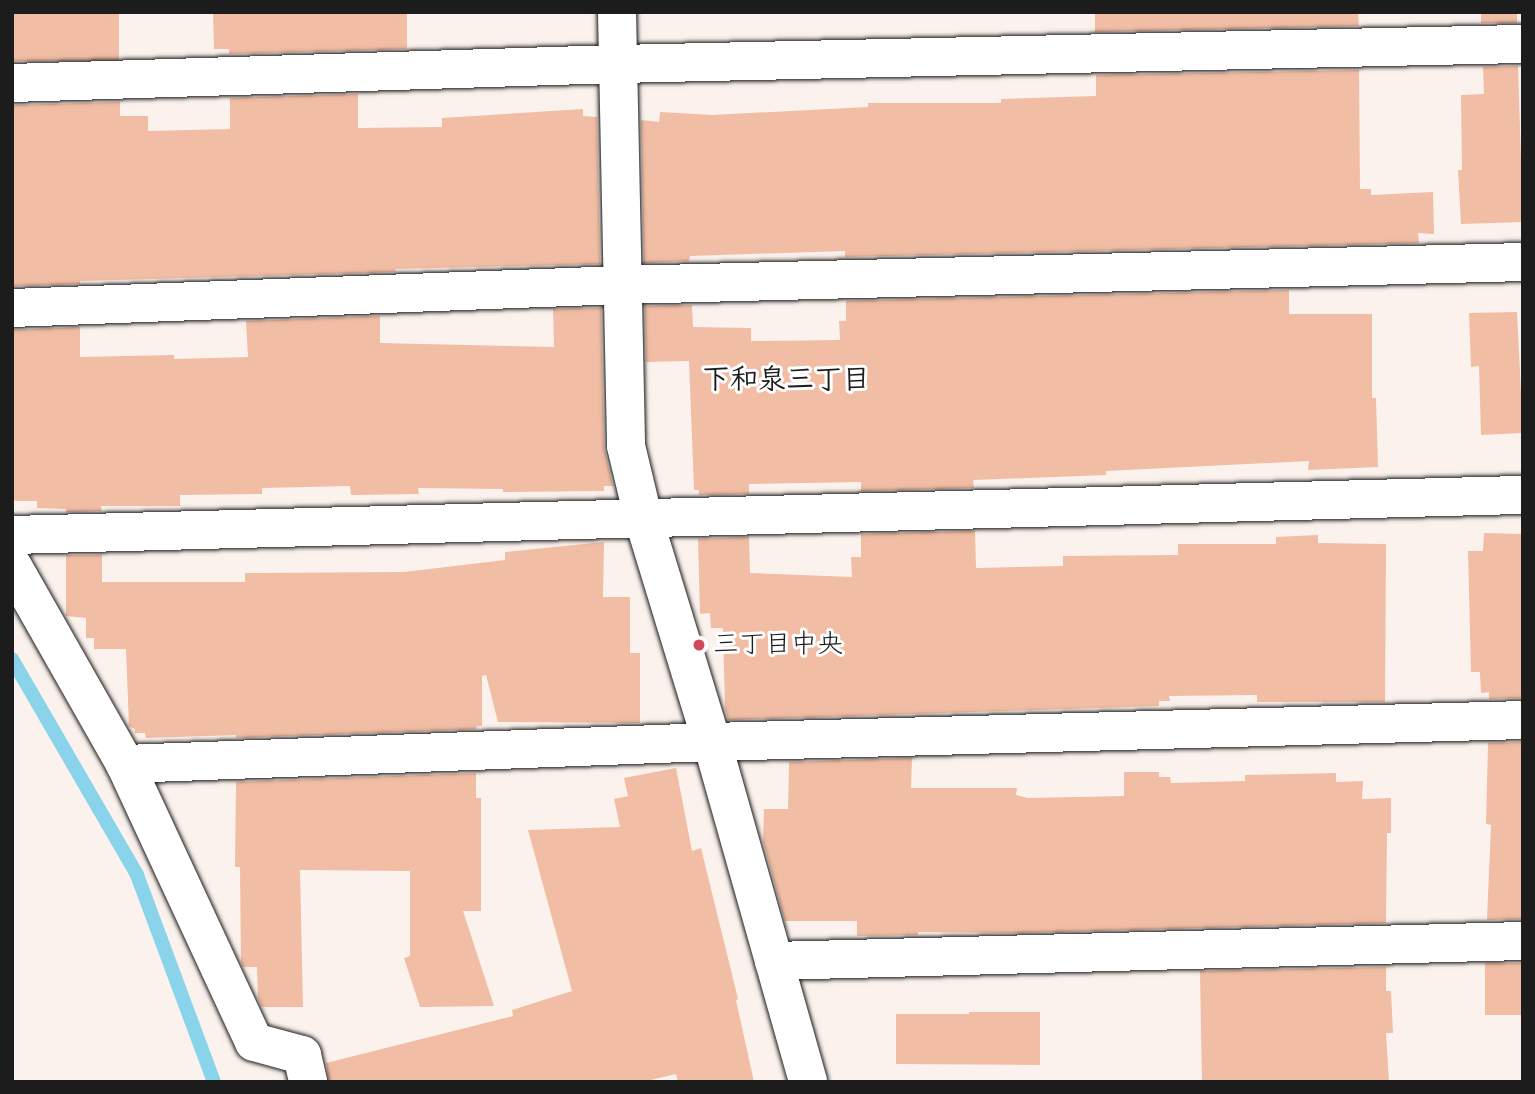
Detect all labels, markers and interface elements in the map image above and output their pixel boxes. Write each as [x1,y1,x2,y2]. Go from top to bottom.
district label: 下和泉三丁目 [702,362,870,396]
place label: 三丁目中央 [713,629,843,661]
marker: 三丁目中央 [691,637,707,653]

